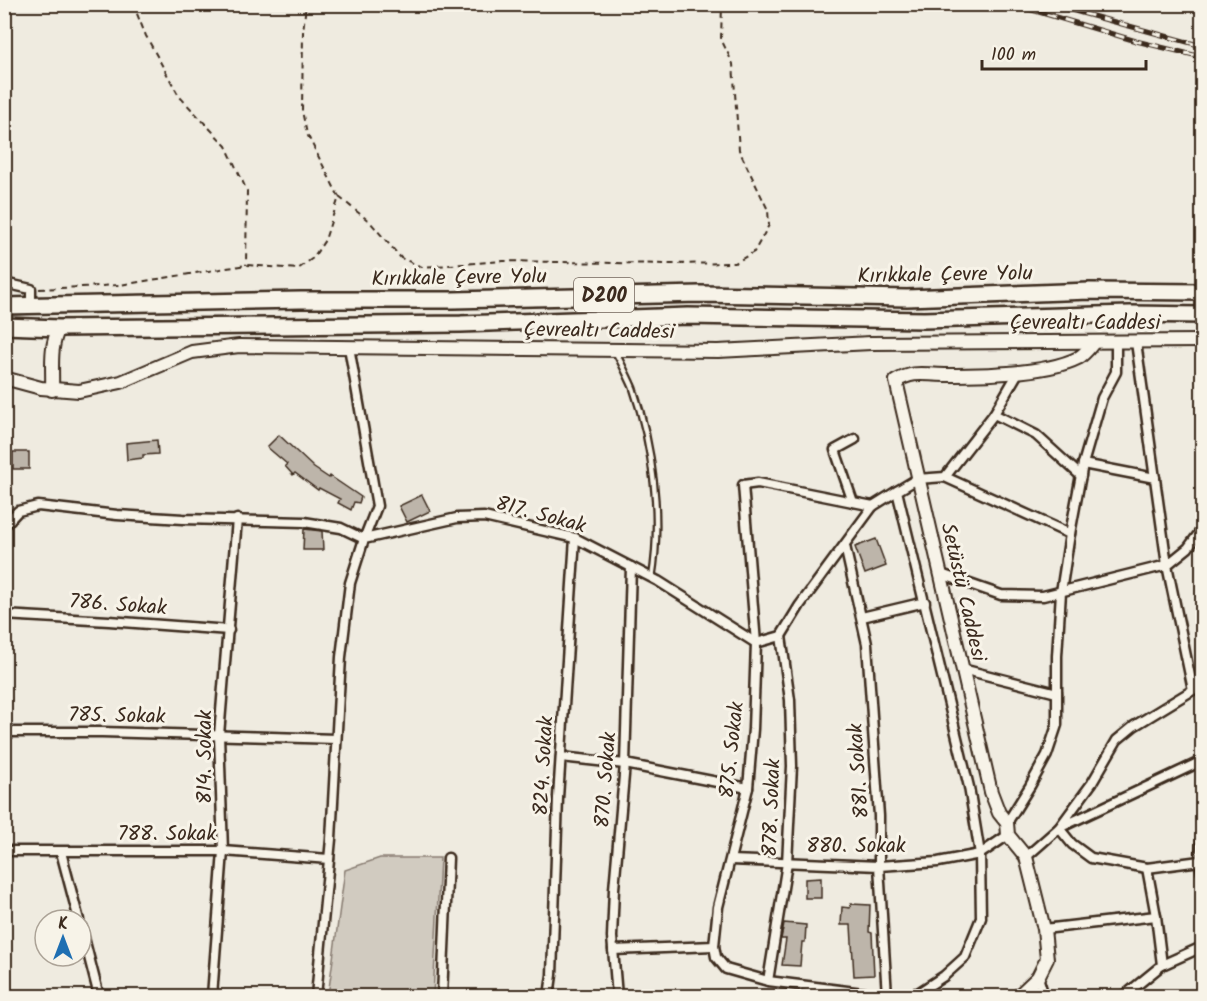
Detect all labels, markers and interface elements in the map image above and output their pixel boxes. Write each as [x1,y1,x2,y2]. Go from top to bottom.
scale bar [982,33,1146,71]
text: 100 m [991,41,1036,70]
street label: Kırıkkale Çevre Yolu [857,257,1033,294]
street label: Kırıkkale Çevre Yolu [371,260,547,297]
road number: D200 [574,278,634,312]
street label: Çevrealtı Caddesi [1009,307,1162,340]
street label: Çevrealtı Caddesi [523,314,676,349]
street label: 817. Sokak [492,488,590,543]
street label: Setüstü Caddesi [931,520,995,666]
street label: 786. Sokak [68,586,168,625]
street label: 785. Sokak [68,699,166,734]
street label: 875. Sokak [711,700,754,800]
street label: 814. Sokak [189,710,222,804]
street label: 824. Sokak [525,715,564,817]
street label: 881. Sokak [840,722,879,820]
street label: 870. Sokak [587,731,626,829]
street label: 878. Sokak [754,758,791,858]
street label: 788. Sokak [118,818,216,851]
street label: 880. Sokak [806,830,906,863]
north arrow [33,908,93,968]
text: K [58,912,68,937]

